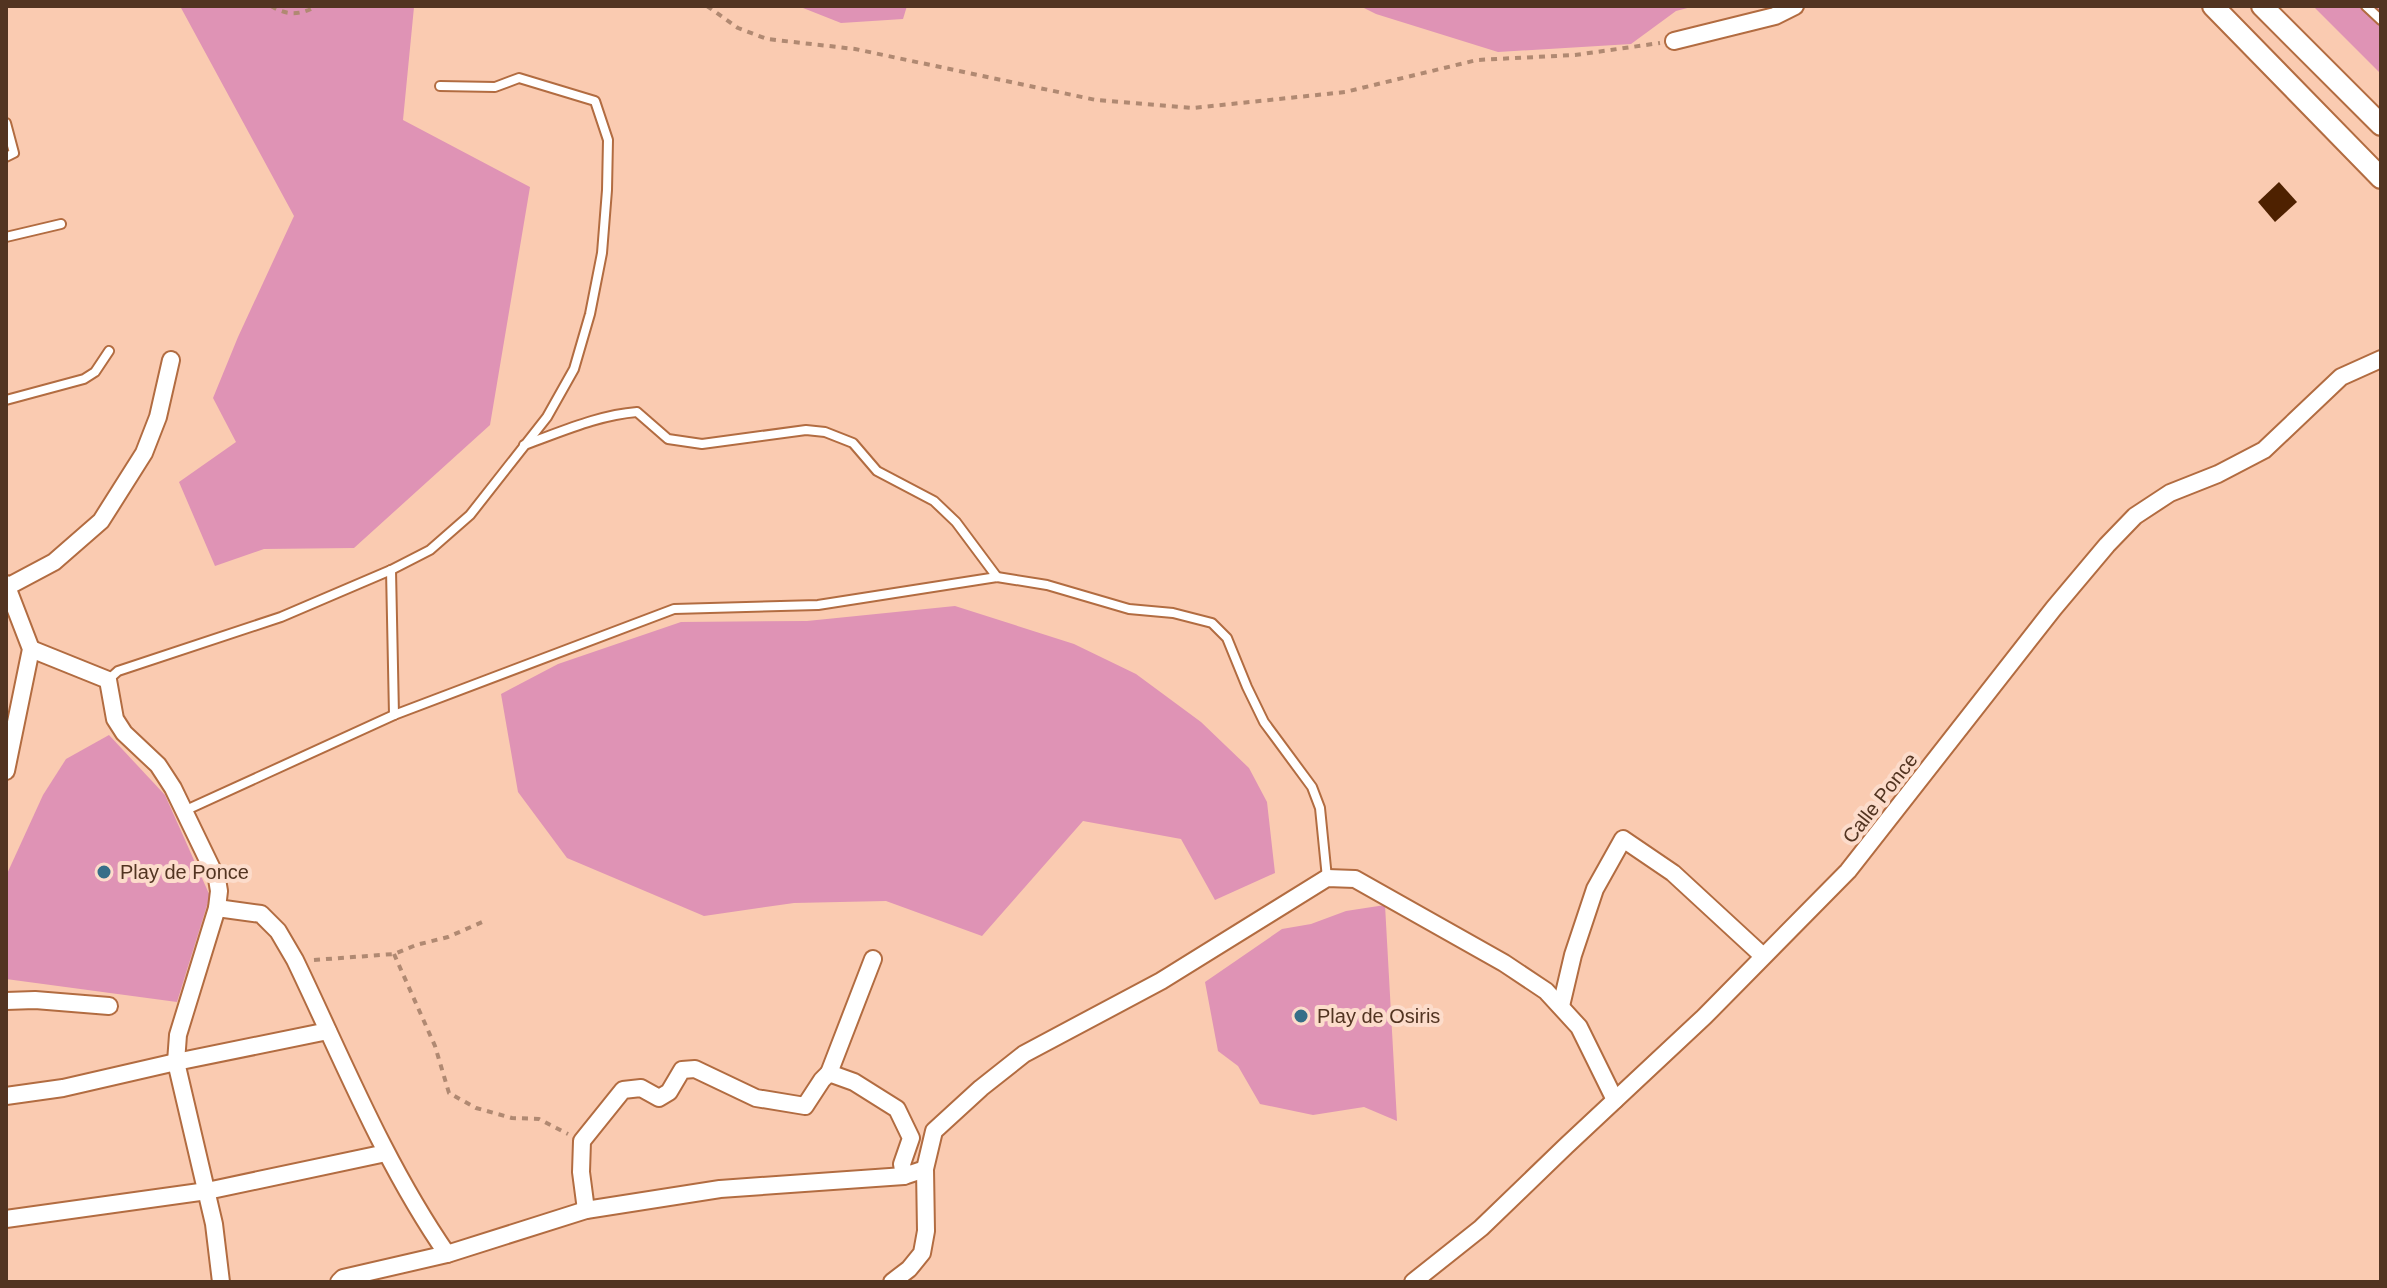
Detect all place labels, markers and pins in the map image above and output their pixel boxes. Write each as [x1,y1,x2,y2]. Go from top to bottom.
place label: Play de Ponce [120,861,249,883]
marker: Play de Ponce [95,863,113,881]
place label: Play de Osiris [1317,1005,1440,1027]
marker: Play de Osiris [1292,1007,1310,1025]

